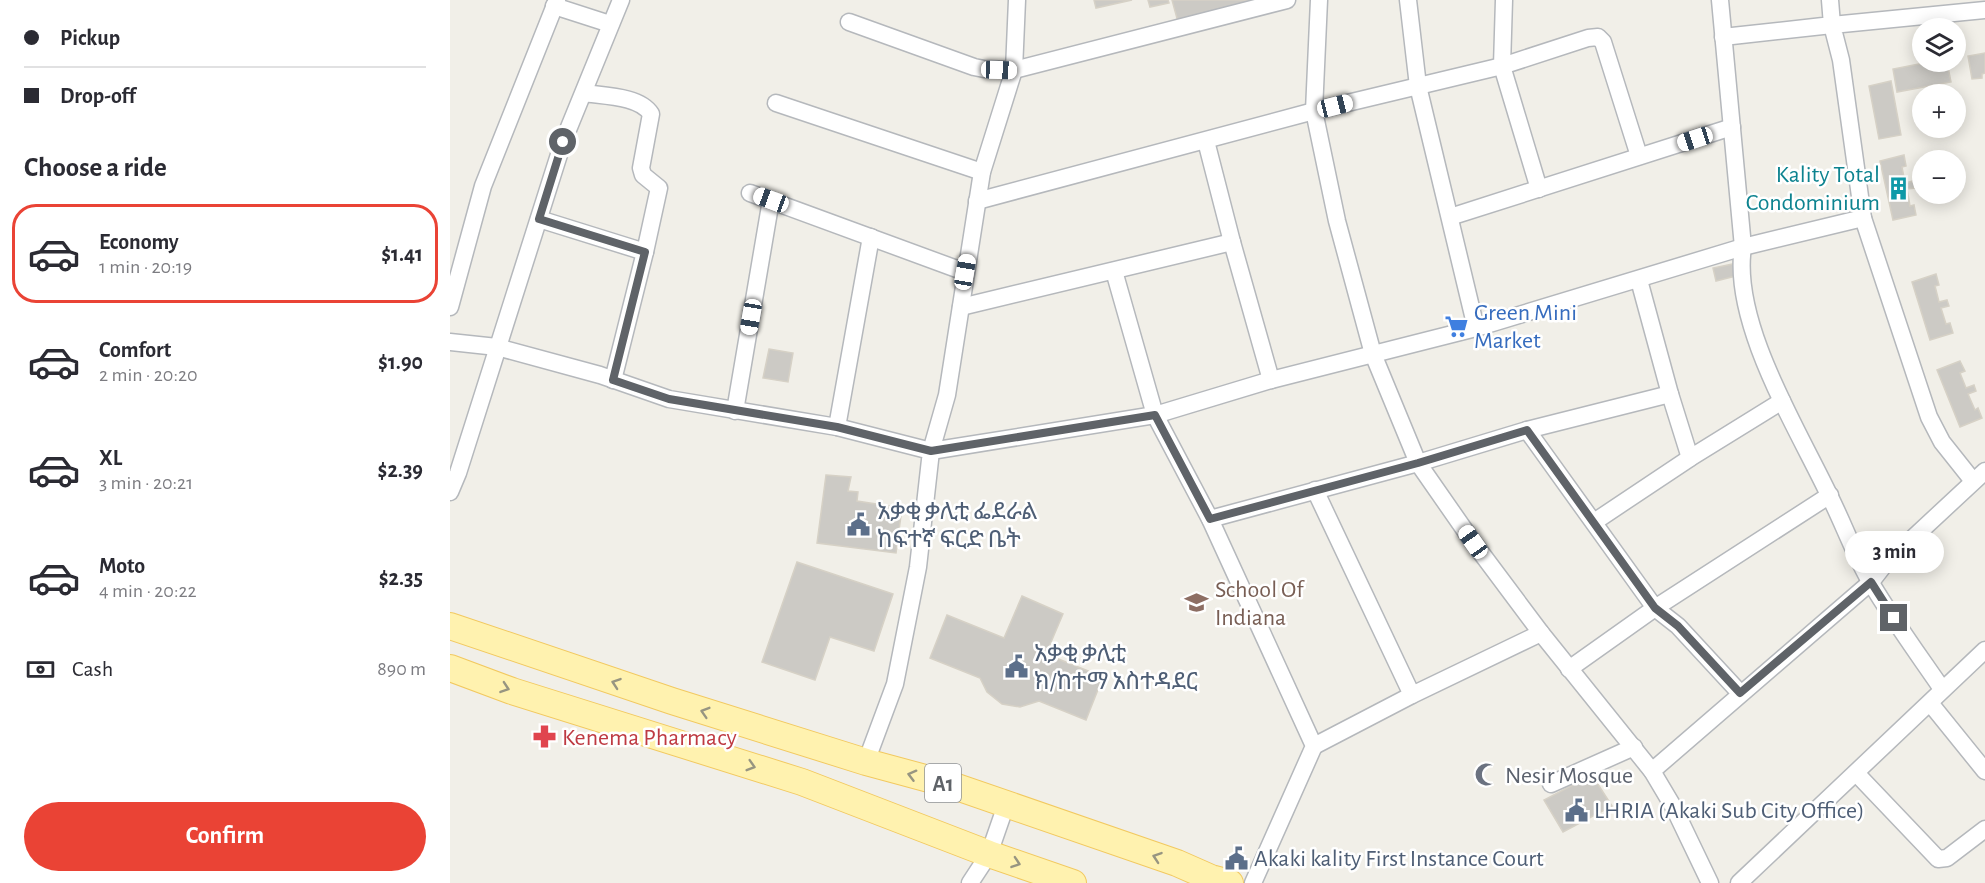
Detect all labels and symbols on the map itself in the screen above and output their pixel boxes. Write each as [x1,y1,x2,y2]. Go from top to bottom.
car [981,60,1017,80]
car [1315,93,1355,119]
car [1675,125,1715,153]
route start [549,128,576,155]
place label: Kality Total Condominium [1746,163,1880,215]
building icon: Kality Total Condominium [1885,175,1911,201]
car [751,185,791,215]
car [953,253,977,291]
car [739,298,763,336]
place label: Green Mini Market [1474,301,1577,353]
supermarket icon: Green Mini Market [1443,313,1469,339]
place label: አቃቂ ቃሊቲ ፌደራል ከፍተኛ ፍርድ ቤት [877,500,1038,552]
public building icon: አቃቂ ቃሊቲ ፌደራል ከፍተኛ ፍርድ ቤት [846,512,872,538]
car [1455,522,1491,562]
callout: 3 min [1844,531,1944,573]
place label: School Of Indiana [1215,578,1305,630]
school or university icon: School Of Indiana [1184,590,1210,616]
route end [1880,604,1907,631]
place label: አቃቂ ቃሊቲ ክ/ከተማ አስተዳደር [1034,642,1198,694]
public building icon: አቃቂ ቃሊቲ ክ/ከተማ አስተዳደር [1003,654,1029,680]
one-way arrow [611,677,622,690]
one-way arrow [499,680,510,693]
one-way arrow [700,707,711,719]
pharmacy icon: Kenema Pharmacy [531,724,557,750]
place label: Kenema Pharmacy [562,726,737,750]
one-way arrow [745,759,756,771]
mosque icon: Nesir Mosque [1474,762,1500,788]
road number: A1 [925,764,961,802]
place label: Nesir Mosque [1505,764,1633,788]
one-way arrow [907,769,917,782]
public building icon: LHRIA (Akaki Sub City Office) [1563,797,1589,823]
place label: LHRIA (Akaki Sub City Office) [1594,799,1865,823]
public building icon: Akaki kality First Instance Court [1223,845,1249,871]
place label: Akaki kality First Instance Court [1254,847,1544,871]
one-way arrow [1152,851,1162,864]
one-way arrow [1010,856,1021,869]

